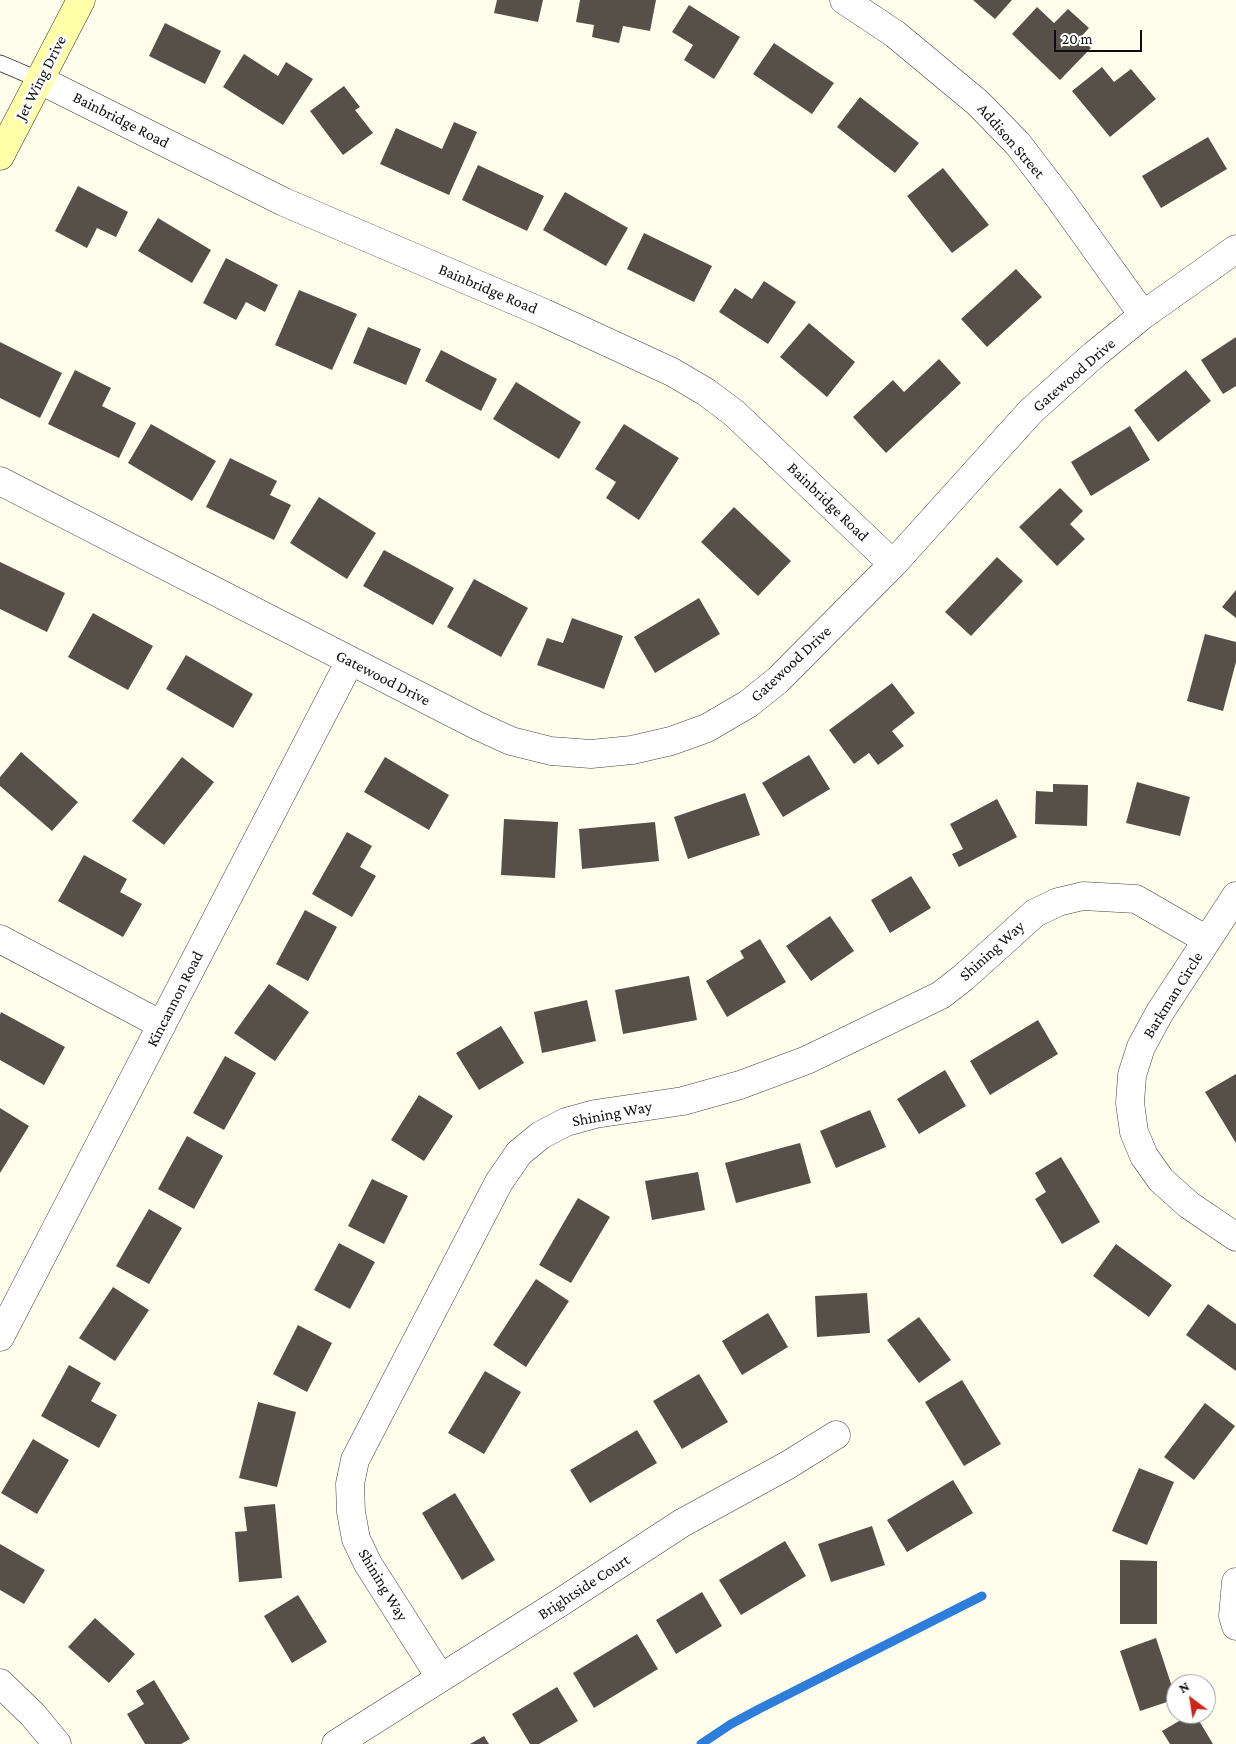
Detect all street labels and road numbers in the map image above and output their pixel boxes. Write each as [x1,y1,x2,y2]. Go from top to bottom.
street label: Jet Wing Drive [11,32,71,124]
street label: Bainbridge Road [70,87,172,153]
street label: Addison Street [973,99,1049,183]
street label: Bainbridge Road [436,260,540,318]
street label: Gatewood Drive [1029,334,1119,416]
street label: Bainbridge Road [783,458,873,546]
street label: Gatewood Drive [747,622,835,706]
street label: Gatewood Drive [333,646,433,710]
street label: Shining Way [955,917,1029,985]
street label: Kincannon Road [143,948,207,1050]
street label: Barkman Circle [1139,948,1207,1042]
street label: Shining Way [570,1097,654,1131]
street label: Shining Way [354,1545,412,1625]
street label: Brightside Court [534,1550,634,1624]

